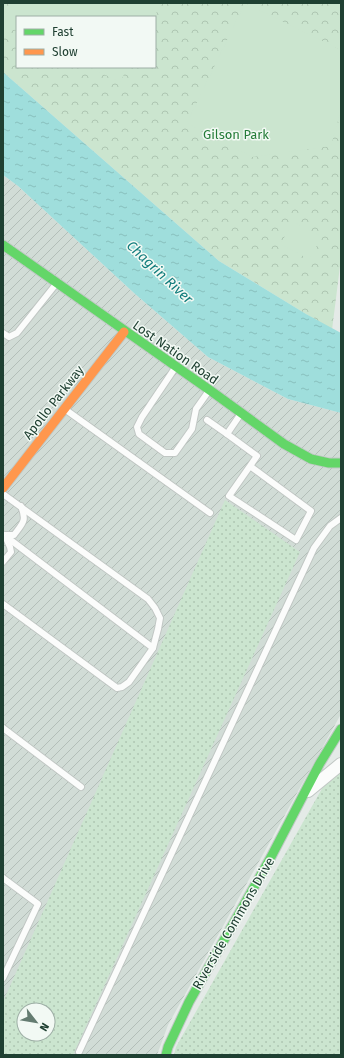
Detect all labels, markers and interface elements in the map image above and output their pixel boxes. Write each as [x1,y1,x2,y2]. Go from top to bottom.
legend [16,16,156,68]
text: Fast [52,25,74,39]
text: Slow [52,45,78,59]
park label: Gilson Park [203,127,269,142]
water label: Chagrin River [123,237,197,308]
street label: Lost Nation Road [130,317,221,387]
street label: Apollo Parkway [20,362,87,442]
street label: Riverside Commons Drive [189,855,277,992]
north arrow [16,1002,56,1042]
text: N [37,1020,52,1033]

